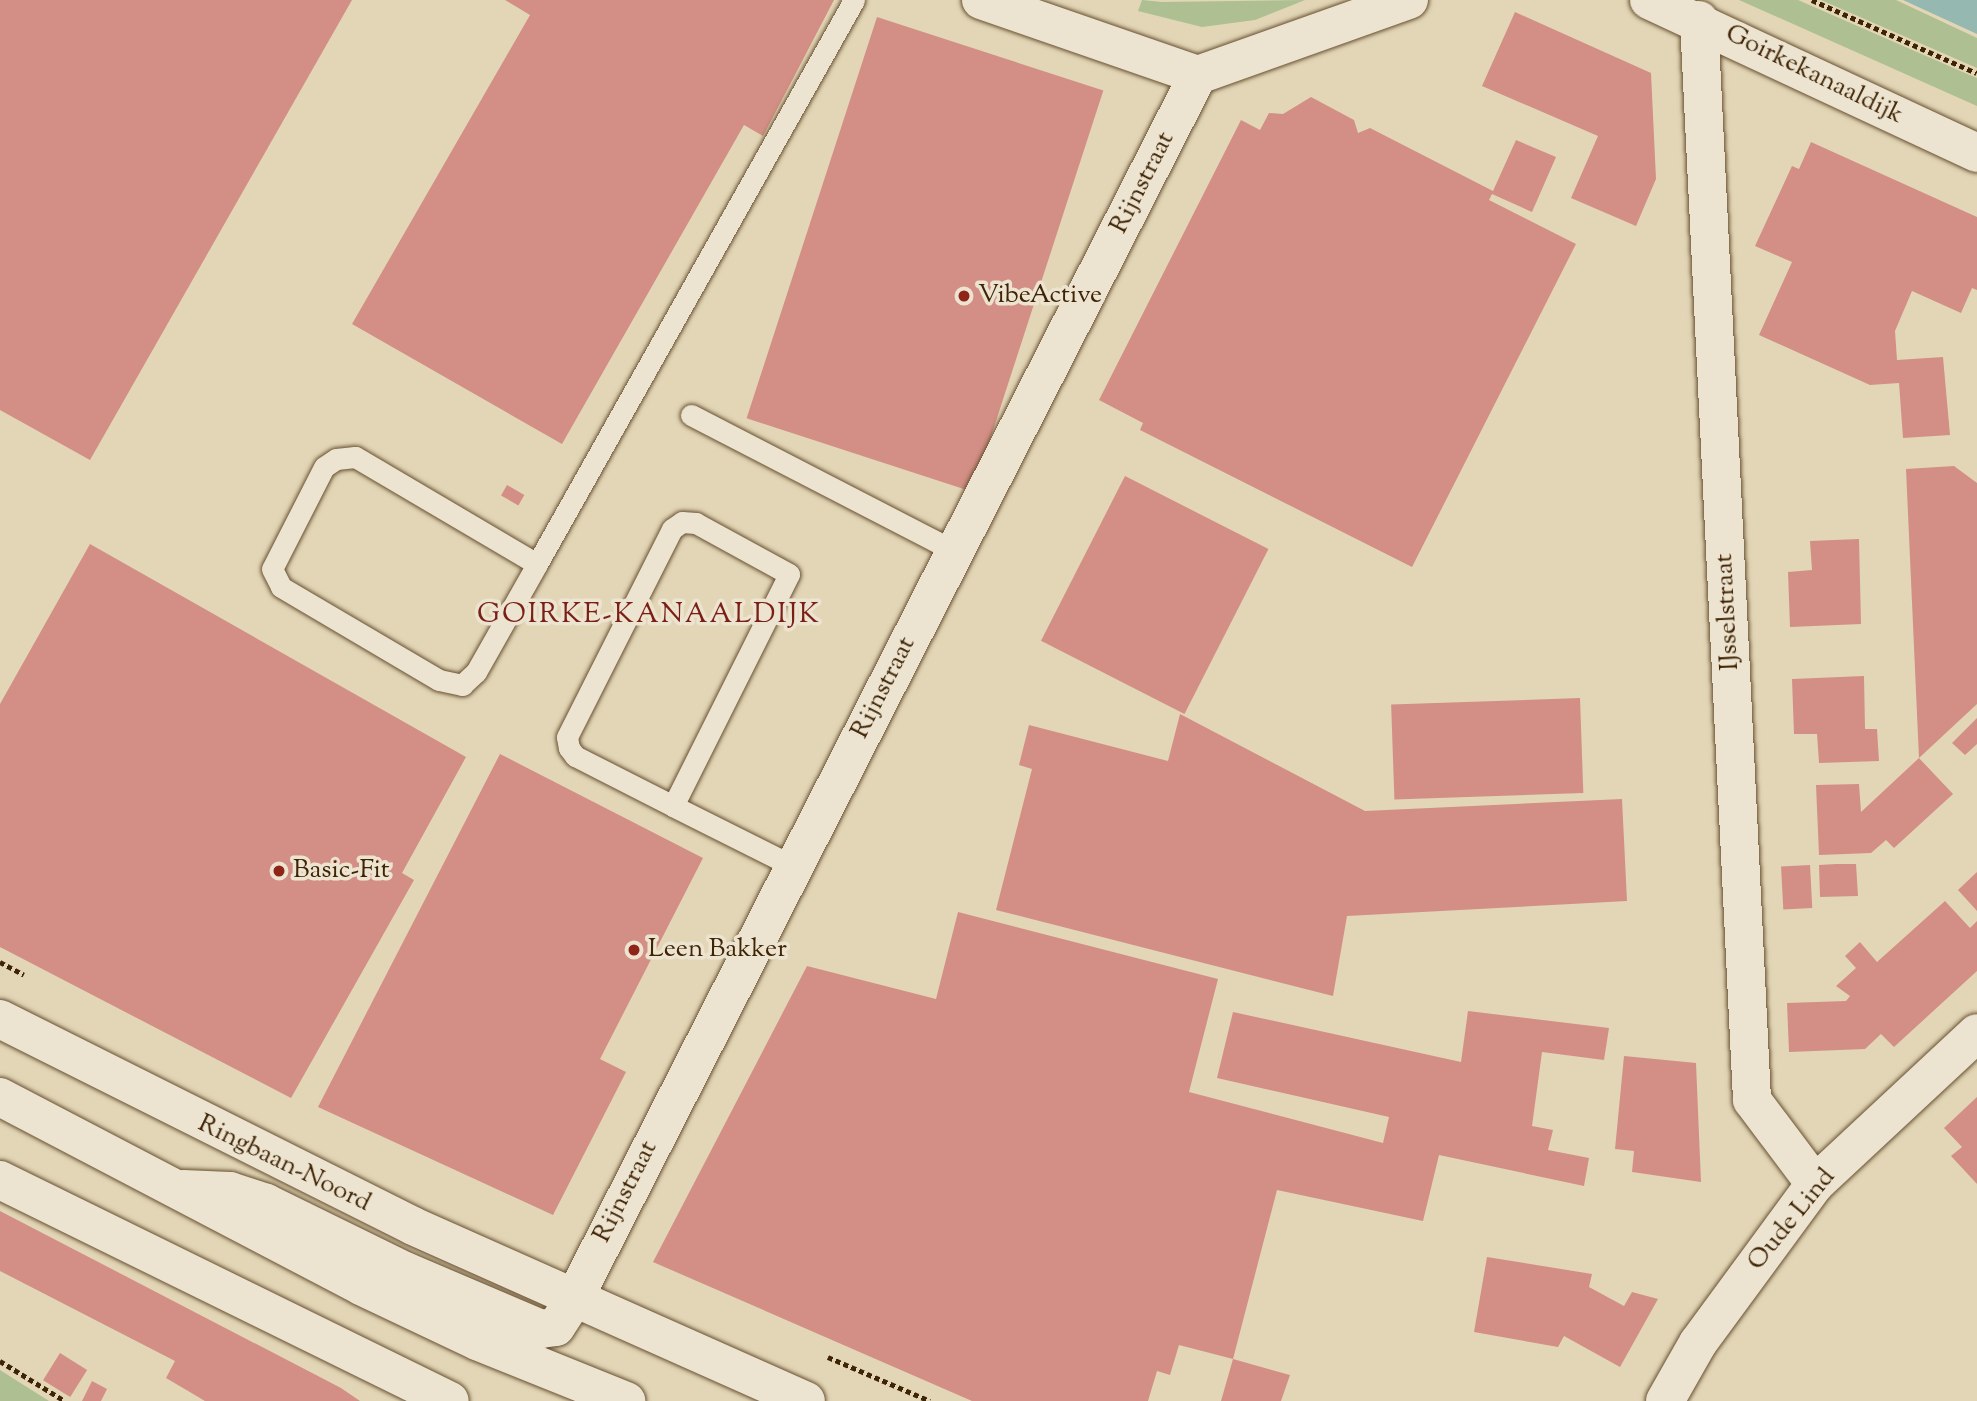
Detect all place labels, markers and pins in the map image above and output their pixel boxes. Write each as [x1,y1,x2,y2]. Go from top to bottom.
place label: VibeActive [978,280,1102,312]
marker: VibeActive [956,288,972,304]
place label: Basic-Fit [293,855,390,887]
marker: Basic-Fit [271,863,287,879]
place label: Leen Bakker [648,934,787,966]
marker: Leen Bakker [626,942,642,958]

